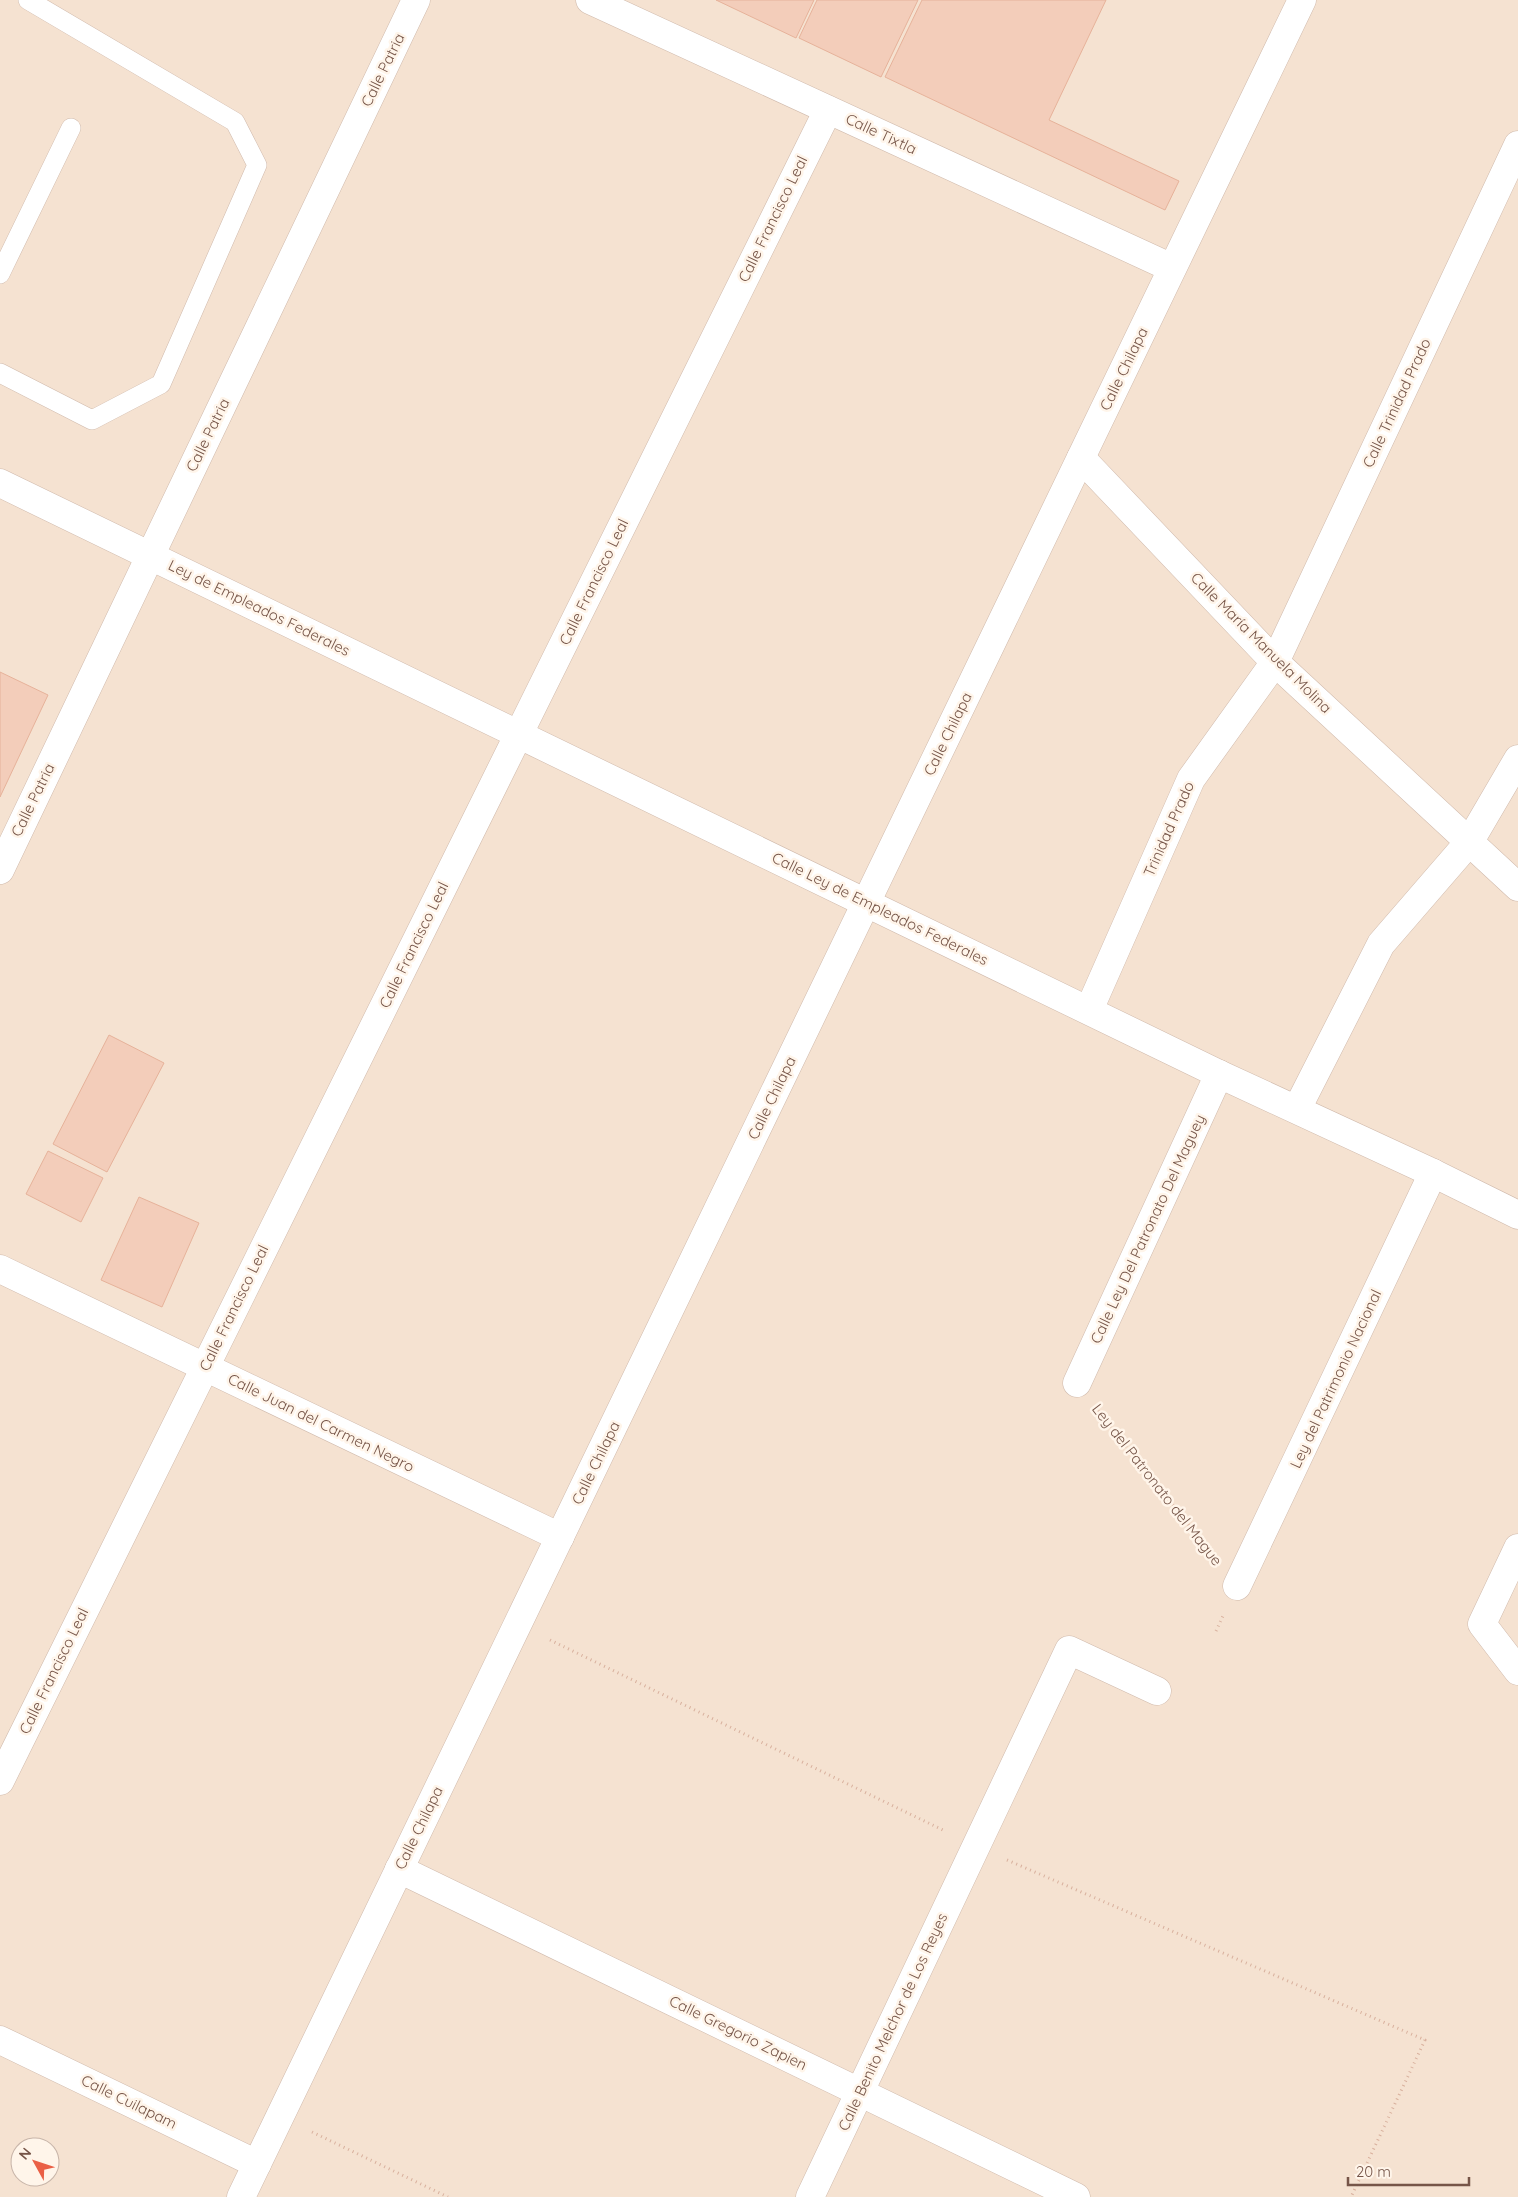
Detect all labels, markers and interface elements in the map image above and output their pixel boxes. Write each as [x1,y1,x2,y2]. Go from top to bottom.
street label: Calle Patria [357,30,408,110]
street label: Calle Tixtla [843,109,920,158]
street label: Calle Francisco Leal [734,153,811,285]
street label: Calle Chilapa [1095,324,1152,414]
street label: Calle Trinidad Prado [1358,335,1435,470]
street label: Calle Patria [182,395,233,475]
street label: Calle Francisco Leal [555,516,632,648]
street label: Ley de Empleados Federales [165,555,353,660]
street label: Calle María Manuela Molina [1187,568,1336,717]
street label: Calle Chilapa [919,689,976,779]
street label: Calle Patria [7,760,58,840]
street label: Trinidad Prado [1139,778,1198,879]
street label: Calle Ley de Empleados Federales [769,848,991,969]
street label: Calle Francisco Leal [375,879,452,1011]
street label: Calle Chilapa [743,1053,800,1143]
street label: Calle Ley Del Patronato Del Maguey [1086,1111,1209,1346]
street label: Calle Francisco Leal [195,1242,272,1374]
street label: Ley del Patrimonio Nacional [1286,1286,1385,1471]
street label: Calle Juan del Carmen Negro [225,1369,418,1476]
street label: Ley del Patronato del Mague [1088,1400,1227,1570]
street label: Calle Chilapa [567,1418,624,1508]
street label: Calle Francisco Leal [15,1605,92,1737]
street label: Calle Chilapa [390,1783,447,1873]
street label: Calle Benito Melchor de Los Reyes [834,1910,951,2134]
street label: Calle Gregorio Zapien [666,1991,810,2074]
street label: Calle Cuilapam [78,2070,180,2133]
north arrow [10,2137,60,2187]
text: N [15,2144,35,2163]
scale bar [1348,2154,1469,2186]
text: 20 m [1356,2162,1391,2181]

